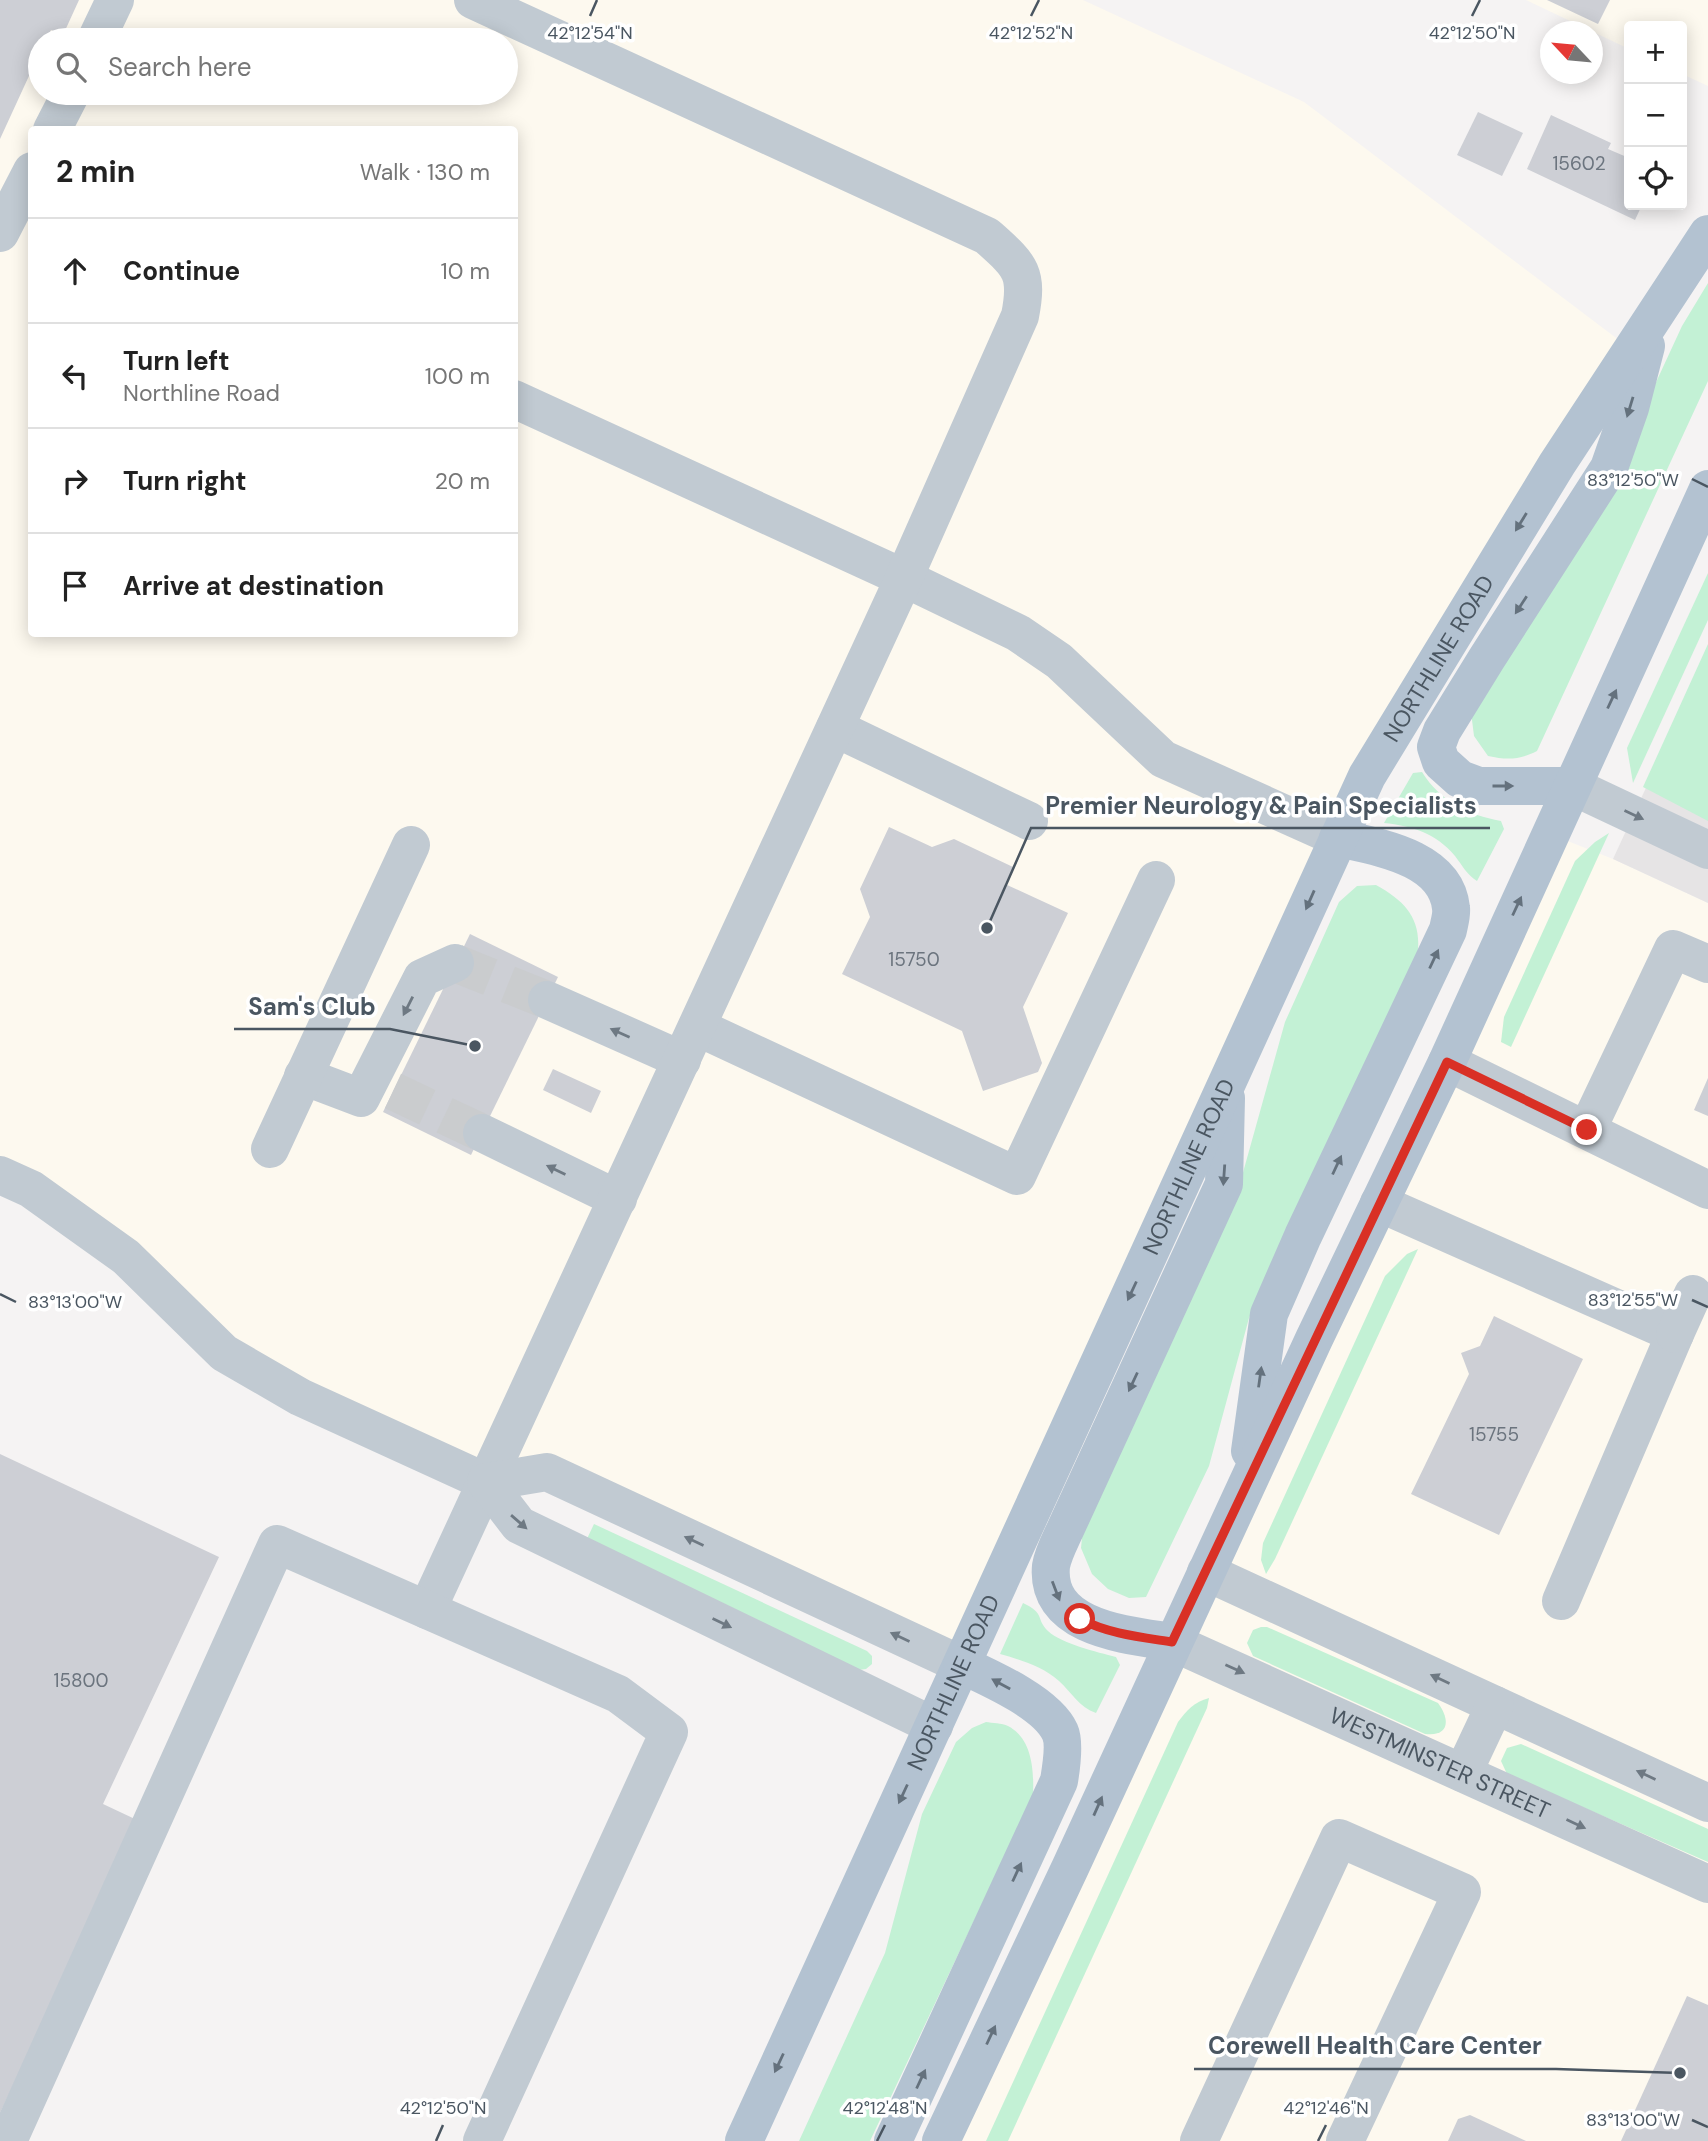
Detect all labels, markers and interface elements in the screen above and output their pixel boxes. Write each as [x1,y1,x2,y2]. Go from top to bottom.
text: 42°12'54"N [547,21,633,45]
text: 42°12'52"N [989,21,1073,45]
text: 42°12'50"N [1429,21,1515,45]
north arrow [1540,21,1603,84]
map controls [1624,21,1687,210]
button: + [1624,21,1687,84]
search box [28,28,518,105]
icon: search [52,48,90,86]
text: Search here [108,50,251,84]
button: − [1624,84,1687,147]
button: locate [1624,147,1687,210]
house number: 15602 [1552,151,1606,176]
text: 2 min [56,152,135,191]
text: Walk · 130 m [360,157,490,187]
icon: ahead [56,252,94,290]
text: Continue [123,254,240,288]
text: 10 m [440,256,490,286]
text: Turn left [123,344,230,378]
icon: left [56,357,94,395]
text: 100 m [425,361,490,391]
text: Northline Road [123,378,280,408]
one-way arrow [1625,396,1635,417]
icon: right [56,462,94,500]
text: Turn right [123,464,247,498]
text: 20 m [435,466,490,496]
text: 83°12'50"W [1587,468,1679,492]
one-way arrow [1515,512,1528,531]
icon: arrive [56,567,94,605]
text: Arrive at destination [123,569,384,603]
street label: NORTHLINE ROAD [1376,570,1501,747]
one-way arrow [1514,596,1528,614]
one-way arrow [1607,689,1618,710]
one-way arrow [1493,780,1515,792]
callout: Premier Neurology & Pain Specialists [1031,783,1490,828]
text: Premier Neurology & Pain Specialists [1045,790,1477,821]
one-way arrow [1624,809,1644,821]
one-way arrow [1304,890,1316,910]
one-way arrow [1511,896,1523,916]
house number: 15750 [888,947,940,972]
one-way arrow [1428,949,1440,969]
callout: Sam's Club [234,984,390,1029]
text: Sam's Club [248,991,376,1022]
one-way arrow [402,996,413,1016]
one-way arrow [610,1027,630,1039]
street label: NORTHLINE ROAD [1136,1074,1242,1259]
route end [1571,1114,1602,1145]
one-way arrow [1331,1155,1342,1175]
one-way arrow [546,1164,566,1175]
one-way arrow [1218,1164,1229,1186]
one-way arrow [1126,1281,1137,1301]
text: 83°12'55"W [1588,1288,1678,1312]
text: 83°13'00"W [28,1290,122,1314]
one-way arrow [1255,1366,1266,1388]
one-way arrow [1127,1372,1138,1393]
house number: 15755 [1469,1422,1519,1447]
one-way arrow [510,1514,528,1530]
one-way arrow [684,1535,704,1547]
one-way arrow [1051,1581,1062,1602]
street label: NORTHLINE ROAD [900,1590,1006,1775]
route start [1064,1603,1095,1634]
one-way arrow [712,1617,732,1629]
one-way arrow [890,1631,910,1643]
one-way arrow [1225,1663,1245,1675]
house number: 15800 [53,1668,109,1693]
one-way arrow [1429,1673,1450,1684]
one-way arrow [991,1678,1011,1690]
street label: WESTMINSTER STREET [1325,1700,1555,1826]
one-way arrow [1636,1769,1656,1781]
one-way arrow [897,1784,908,1804]
one-way arrow [1093,1795,1104,1816]
one-way arrow [1565,1819,1586,1830]
one-way arrow [1011,1862,1022,1883]
callout: Corewell Health Care Center [1194,2024,1556,2069]
one-way arrow [985,2025,997,2045]
text: Corewell Health Care Center [1208,2030,1542,2061]
one-way arrow [774,2053,785,2074]
one-way arrow [915,2069,926,2089]
text: 42°12'50"N [400,2096,486,2120]
text: 42°12'48"N [843,2096,927,2120]
text: 42°12'46"N [1283,2096,1369,2120]
text: 83°13'00"W [1586,2108,1680,2132]

